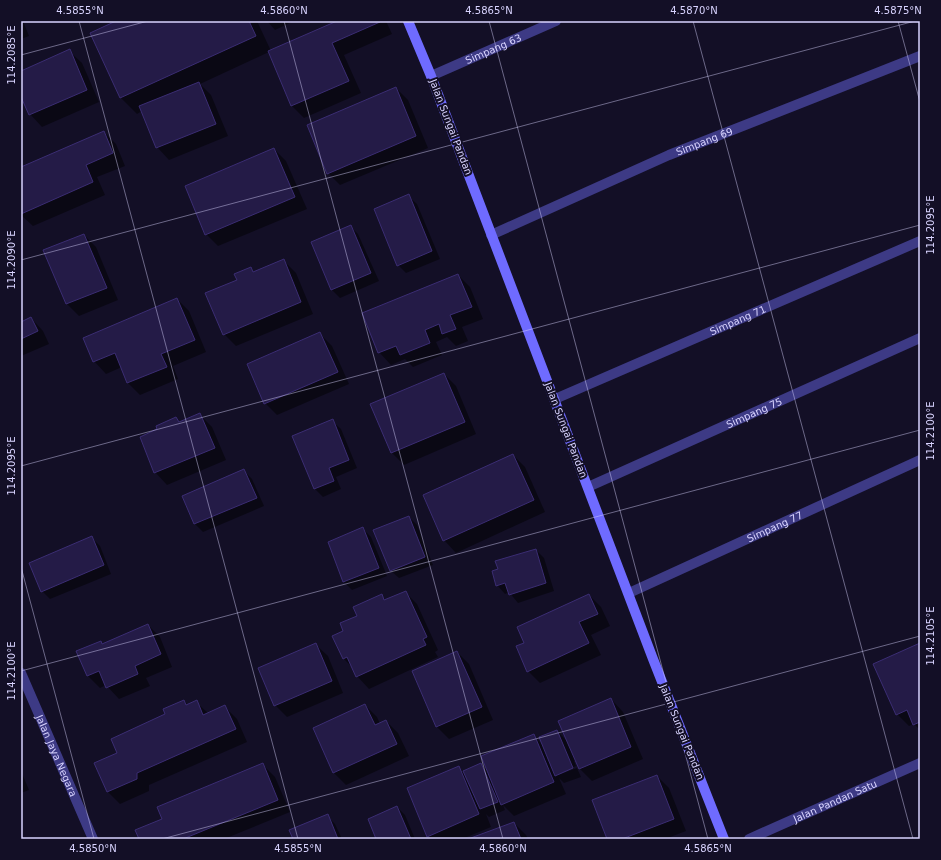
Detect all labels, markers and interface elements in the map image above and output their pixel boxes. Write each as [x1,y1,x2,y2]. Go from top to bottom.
text: 4.5855°N [56,5,104,16]
text: 4.5860°N [260,5,308,16]
text: 4.5865°N [465,5,513,16]
text: 4.5870°N [670,5,718,16]
text: 4.5875°N [874,5,922,16]
text: 114.2085°E [6,25,17,85]
street label: Simpang 63 [464,31,523,66]
street label: Jalan Sungai Pandan [427,77,474,177]
street label: Simpang 69 [674,125,734,157]
text: 114.2095°E [925,195,936,255]
text: 114.2090°E [6,230,17,290]
street label: Simpang 71 [708,303,767,337]
street label: Jalan Sungai Pandan [542,380,589,480]
street label: Simpang 75 [724,395,784,430]
text: 114.2100°E [925,401,936,461]
text: 114.2095°E [6,436,17,496]
street label: Simpang 77 [745,509,804,544]
text: 114.2105°E [925,606,936,666]
text: 114.2100°E [6,641,17,701]
street label: Jalan Sungai Pandan [657,682,706,781]
street label: Jalan Jaya Negara [34,712,79,798]
street label: Jalan Pandan Satu [790,777,878,825]
text: 4.5850°N [69,843,117,854]
text: 4.5855°N [274,843,322,854]
text: 4.5860°N [479,843,527,854]
text: 4.5865°N [684,843,732,854]

